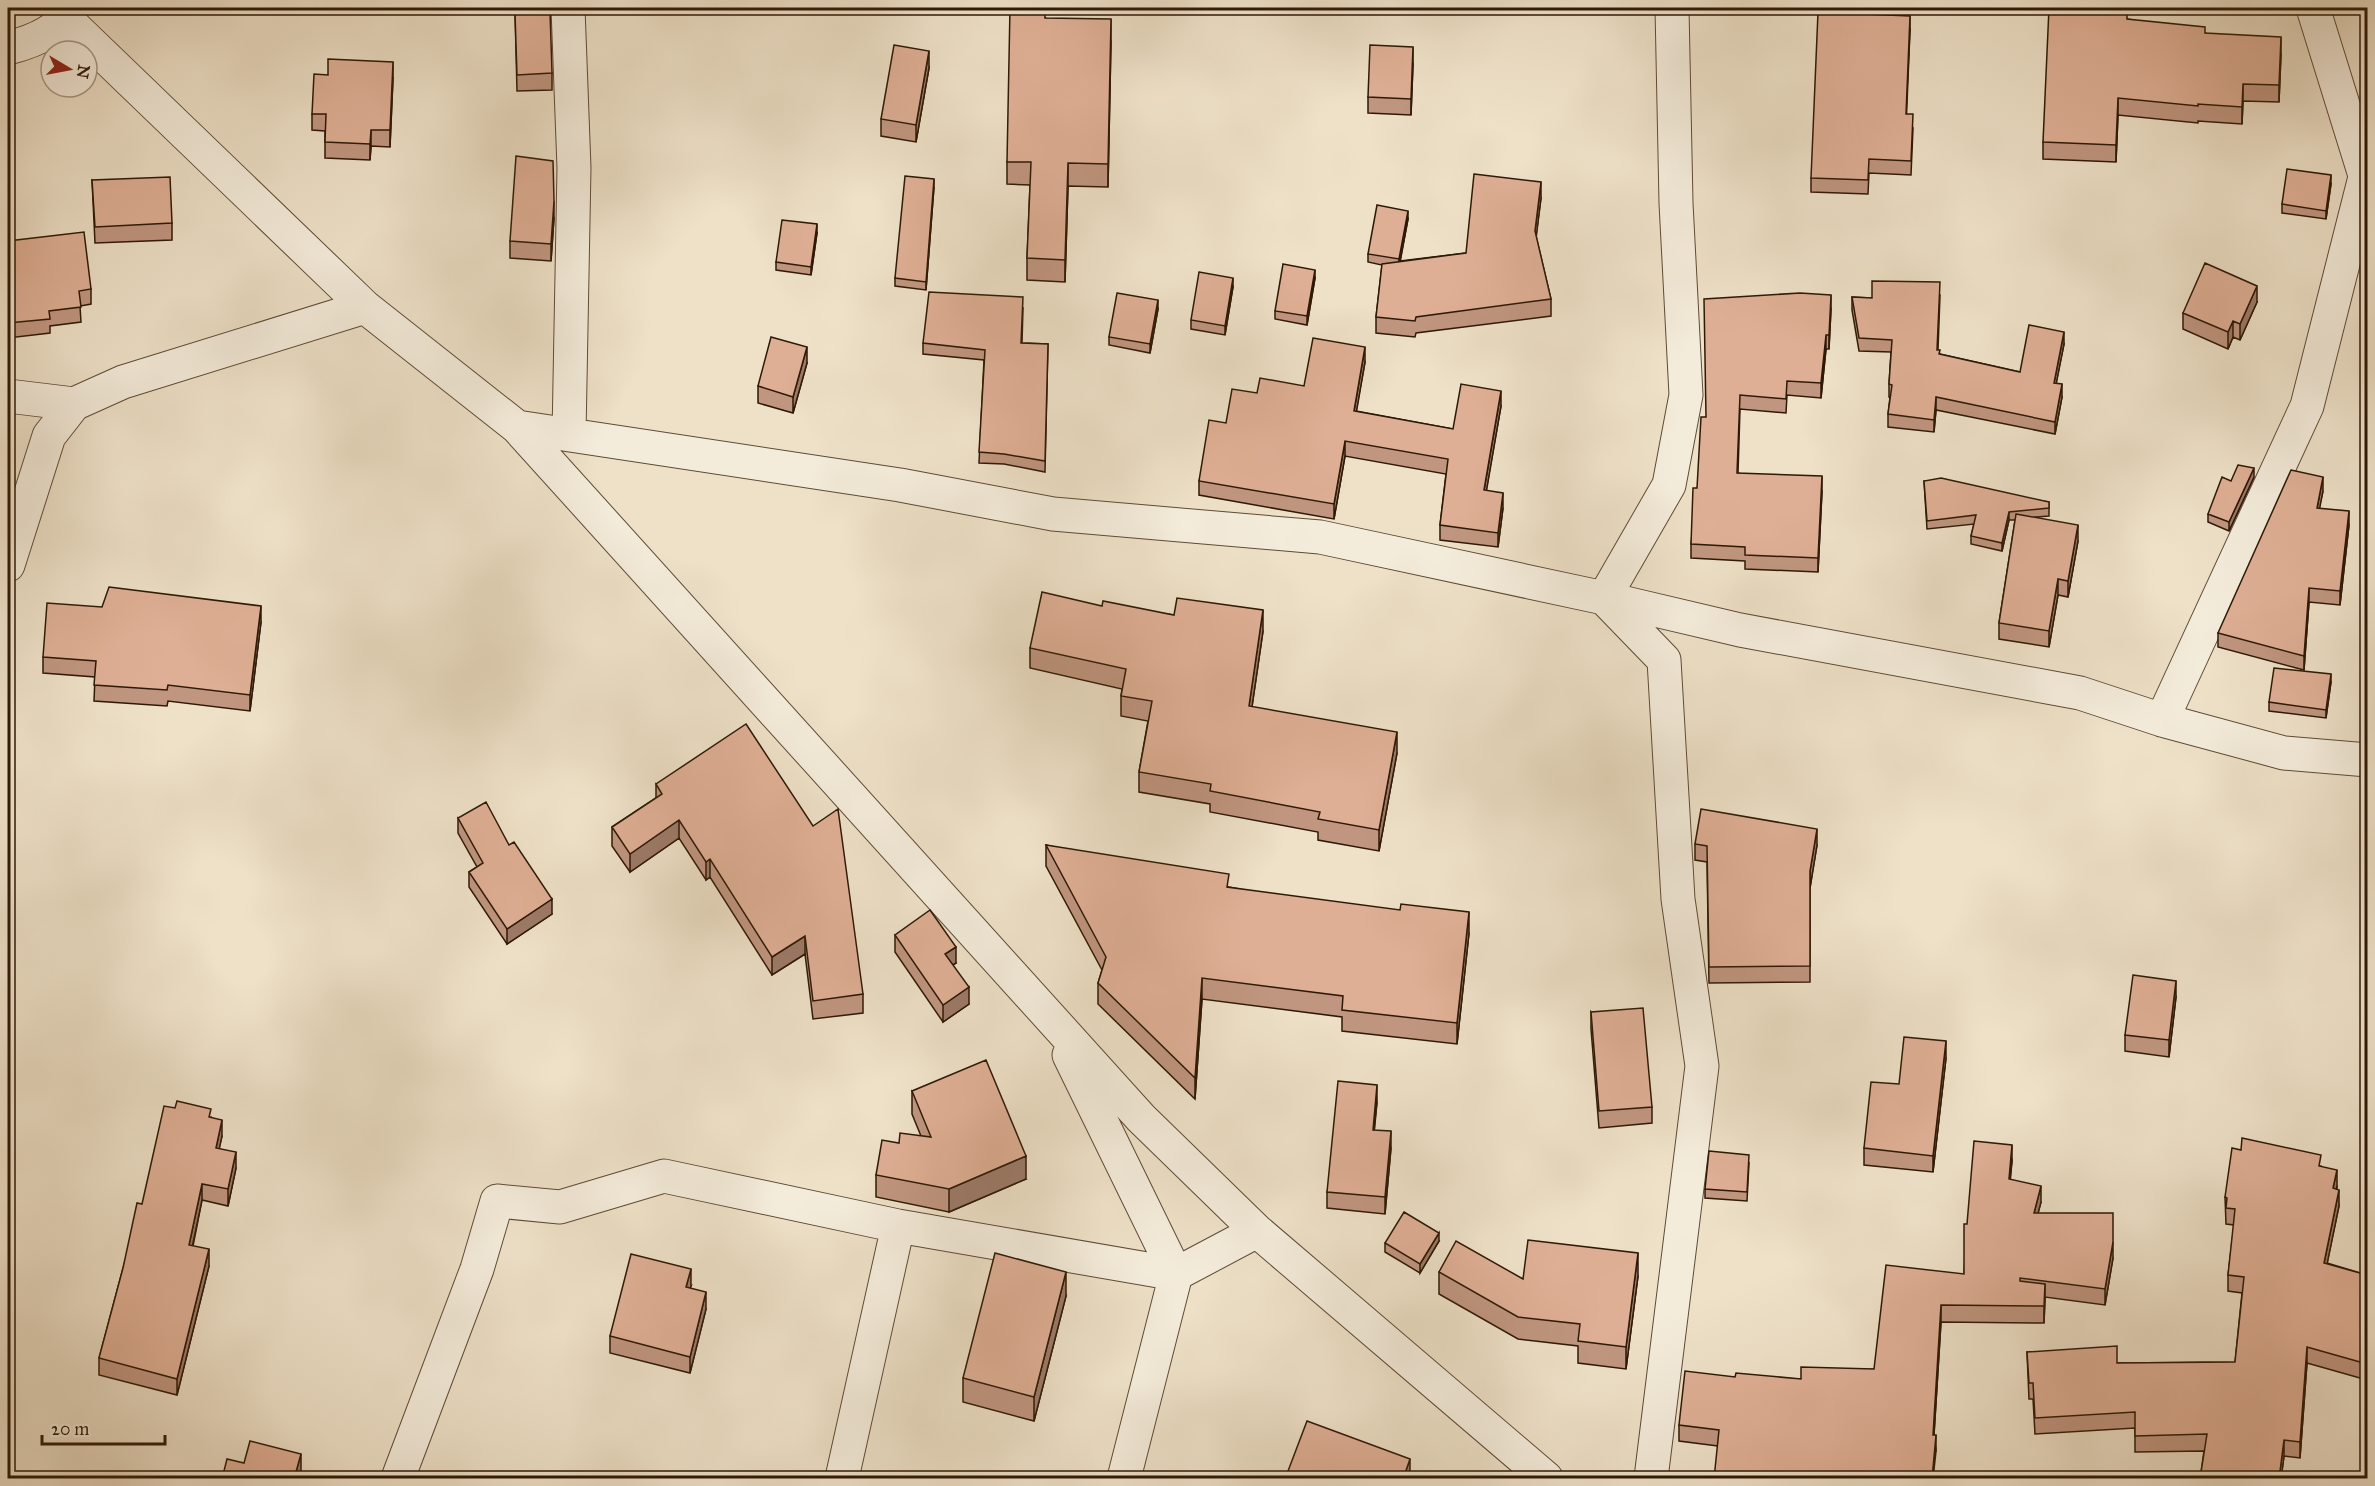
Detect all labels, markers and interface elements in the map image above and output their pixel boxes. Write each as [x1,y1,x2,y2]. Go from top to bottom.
north arrow [39,39,99,99]
text: N [73,63,94,80]
scale bar [42,1408,165,1446]
text: 20 m [51,1418,89,1440]

